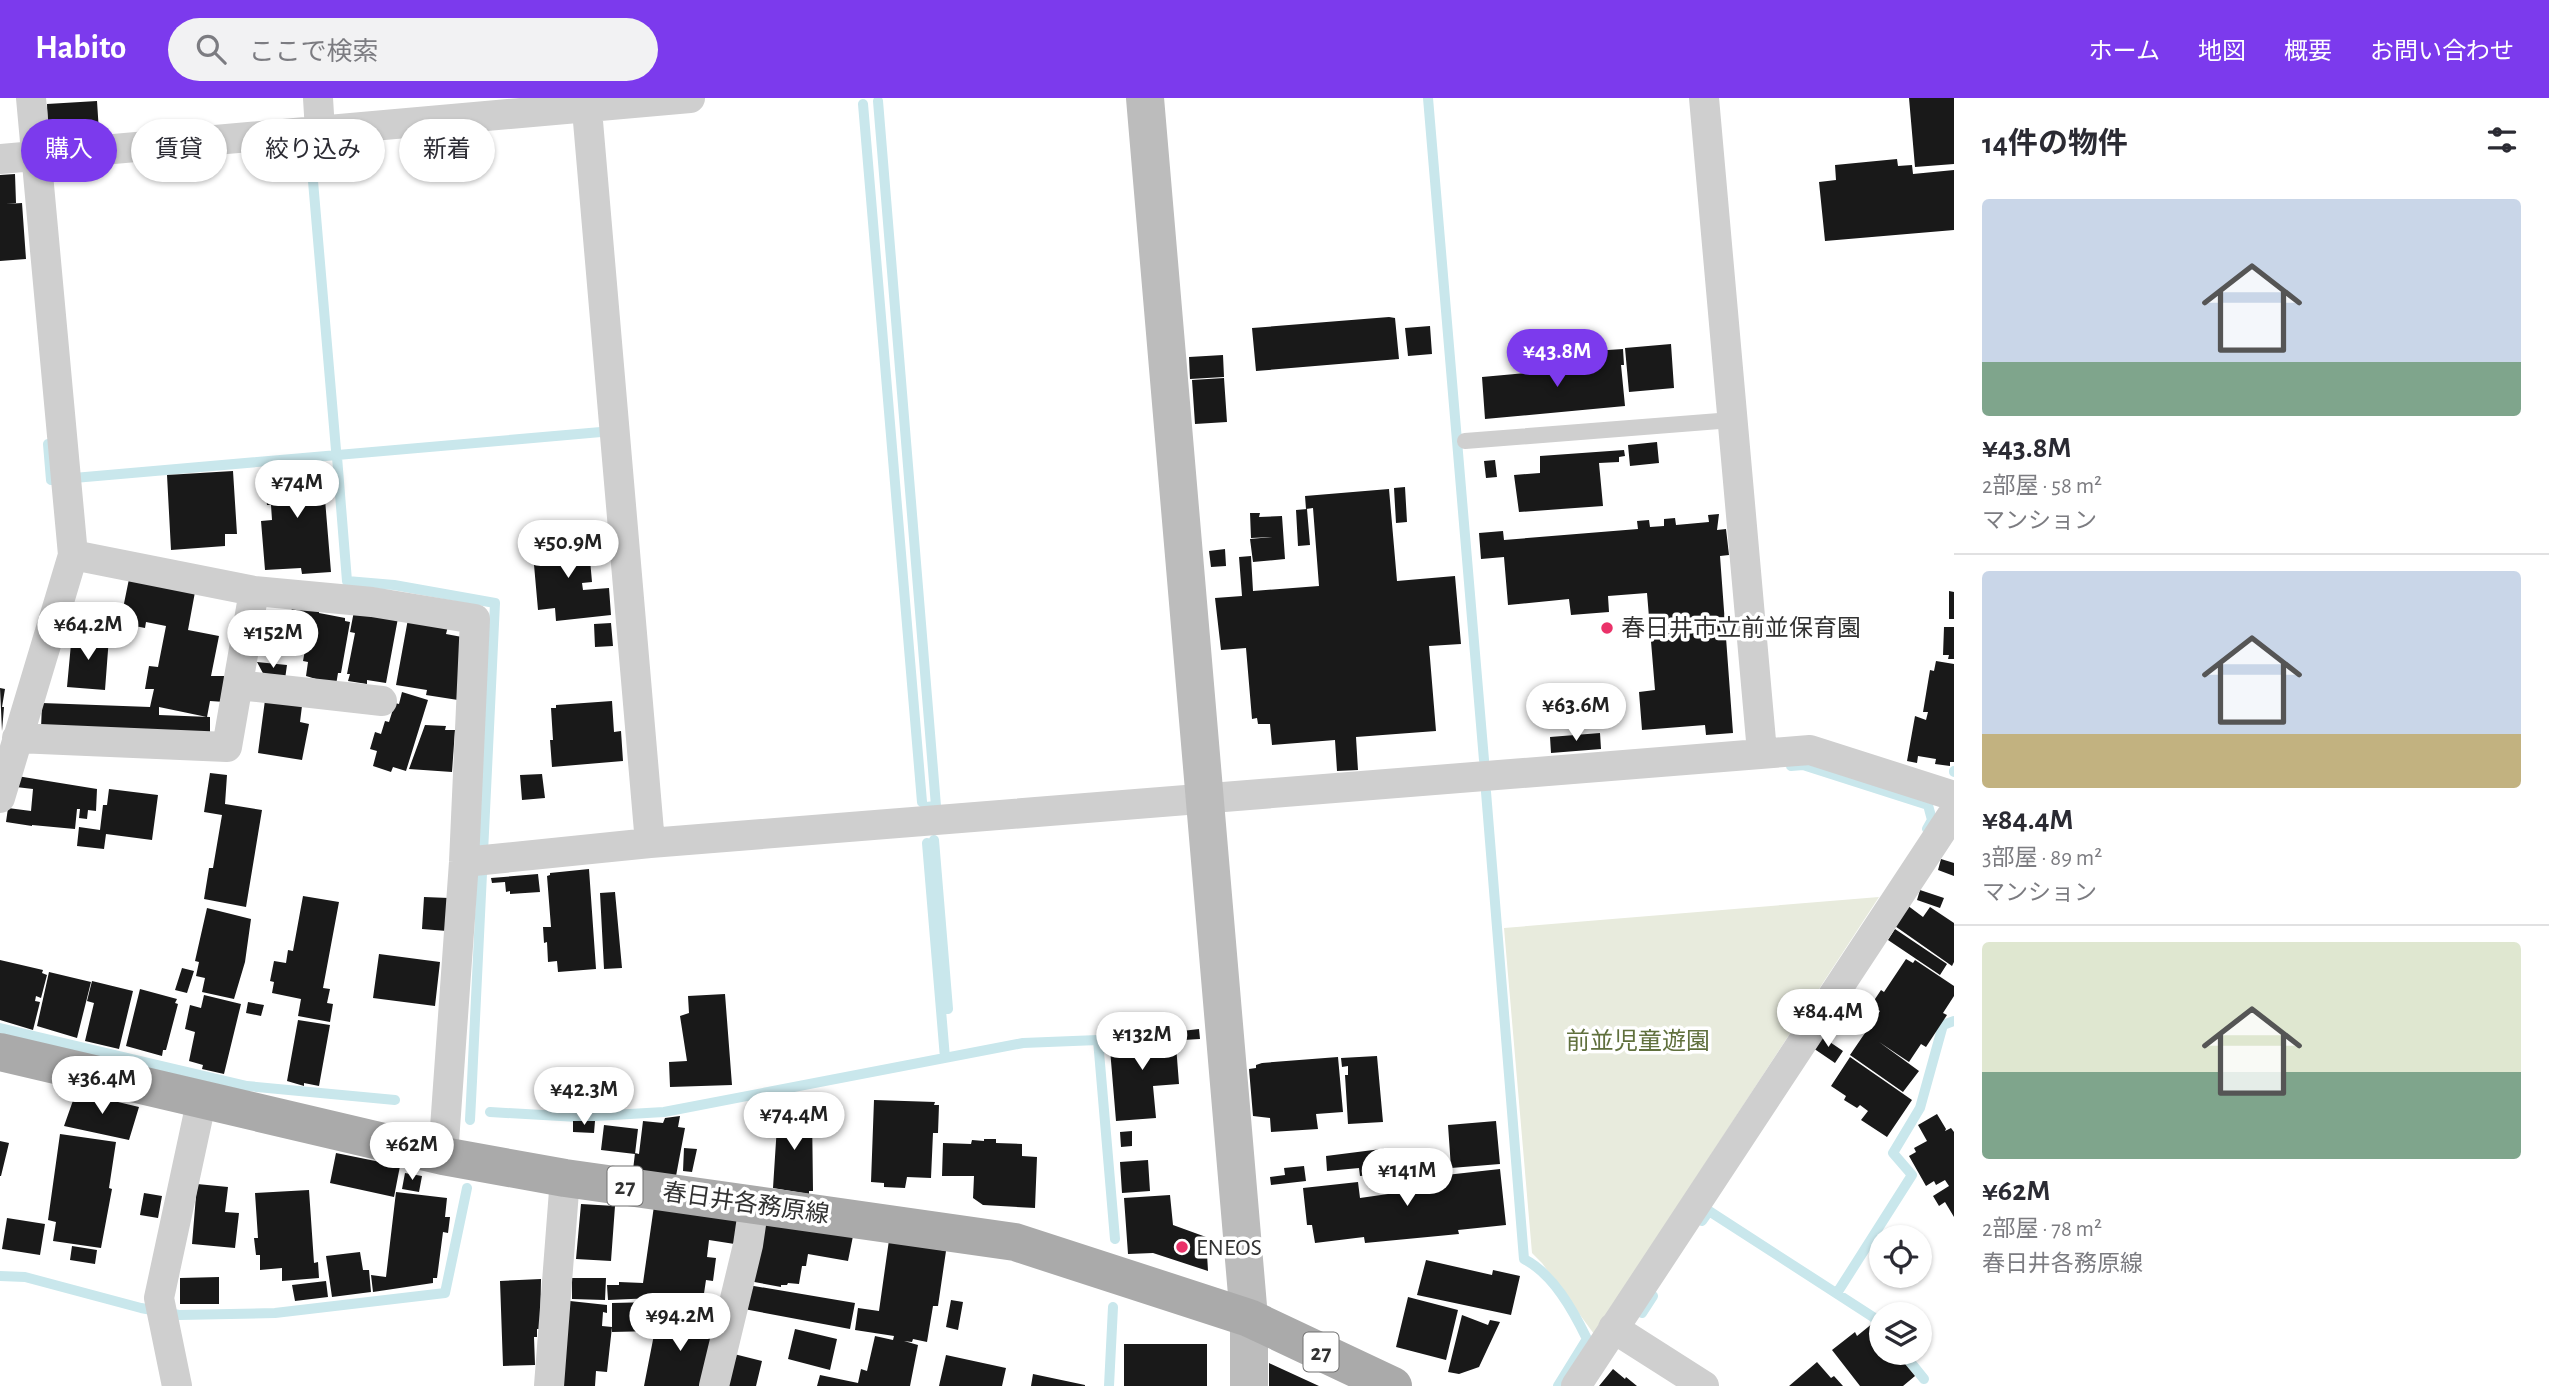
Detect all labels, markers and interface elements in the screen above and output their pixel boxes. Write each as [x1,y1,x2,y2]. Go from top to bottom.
search box [168,18,658,81]
icon: search [192,30,230,68]
text: Habito [35,32,126,65]
text: ここで検索 [248,39,378,65]
text: ホーム [2089,40,2160,64]
text: 地図 [2198,40,2246,64]
text: 概要 [2284,40,2332,64]
text: お問い合わせ [2370,40,2514,64]
chip: 購入 [21,119,117,182]
chip: 賃貸 [131,119,227,182]
chip: 絞り込み [241,119,385,182]
chip: 新着 [399,119,495,182]
icon: filters [2483,121,2521,159]
text: 14件の物件 [1982,129,2128,159]
icon: home [2189,245,2315,371]
pin: ¥43.8M [1500,330,1614,389]
text: ¥43.8M [1523,340,1591,363]
text: ¥43.8M [1982,433,2071,463]
pin: ¥74M [256,460,338,520]
text: ¥74M [271,471,323,494]
text: 2部屋 · 58 m² [1982,475,2102,498]
text: マンション [1982,510,2097,533]
pin: ¥50.9M [511,520,625,580]
text: ¥50.9M [534,531,602,554]
pin: ¥64.2M [31,602,145,662]
pin: ¥152M [224,610,322,670]
text: ¥64.2M [53,613,123,636]
place label: 春日井市立前並保育園 [1621,615,1861,641]
icon: home [2189,617,2315,743]
marker: 春日井市立前並保育園 [1599,620,1615,636]
text: ¥152M [243,621,303,644]
pin: ¥63.6M [1519,684,1633,743]
text: ¥63.6M [1542,694,1610,717]
text: ¥84.4M [1982,805,2074,835]
text: 3部屋 · 89 m² [1982,847,2102,870]
text: マンション [1982,882,2097,905]
icon: home [2189,988,2315,1114]
pin: ¥84.4M [1771,990,1885,1049]
text: ¥84.4M [1793,1000,1863,1023]
pin: ¥132M [1093,1012,1191,1072]
text: ¥132M [1112,1023,1172,1046]
park label: 前並児童遊園 [1566,1028,1710,1054]
pin: ¥36.4M [45,1056,159,1116]
text: ¥36.4M [68,1067,136,1090]
pin: ¥42.3M [527,1068,641,1127]
text: ¥42.3M [550,1078,618,1101]
pin: ¥74.4M [737,1093,851,1152]
text: ¥74.4M [760,1103,828,1126]
pin: ¥62M [371,1122,453,1182]
text: ¥62M [386,1133,438,1156]
pin: ¥141M [1358,1148,1456,1208]
text: ¥141M [1378,1159,1436,1182]
road number: 27 [608,1166,642,1205]
text: ¥62M [1982,1176,2050,1206]
street label: 春日井各務原線 [661,1178,831,1228]
text: 2部屋 · 78 m² [1982,1218,2102,1241]
map controls [1869,1225,1932,1365]
button: locate [1869,1225,1932,1288]
place label: ENEOS [1196,1236,1262,1260]
marker: ENEOS [1174,1239,1190,1255]
text: 春日井各務原線 [1982,1253,2143,1276]
pin: ¥94.2M [623,1294,737,1353]
button: layers [1869,1302,1932,1365]
text: ¥94.2M [645,1304,715,1327]
road number: 27 [1304,1332,1338,1372]

